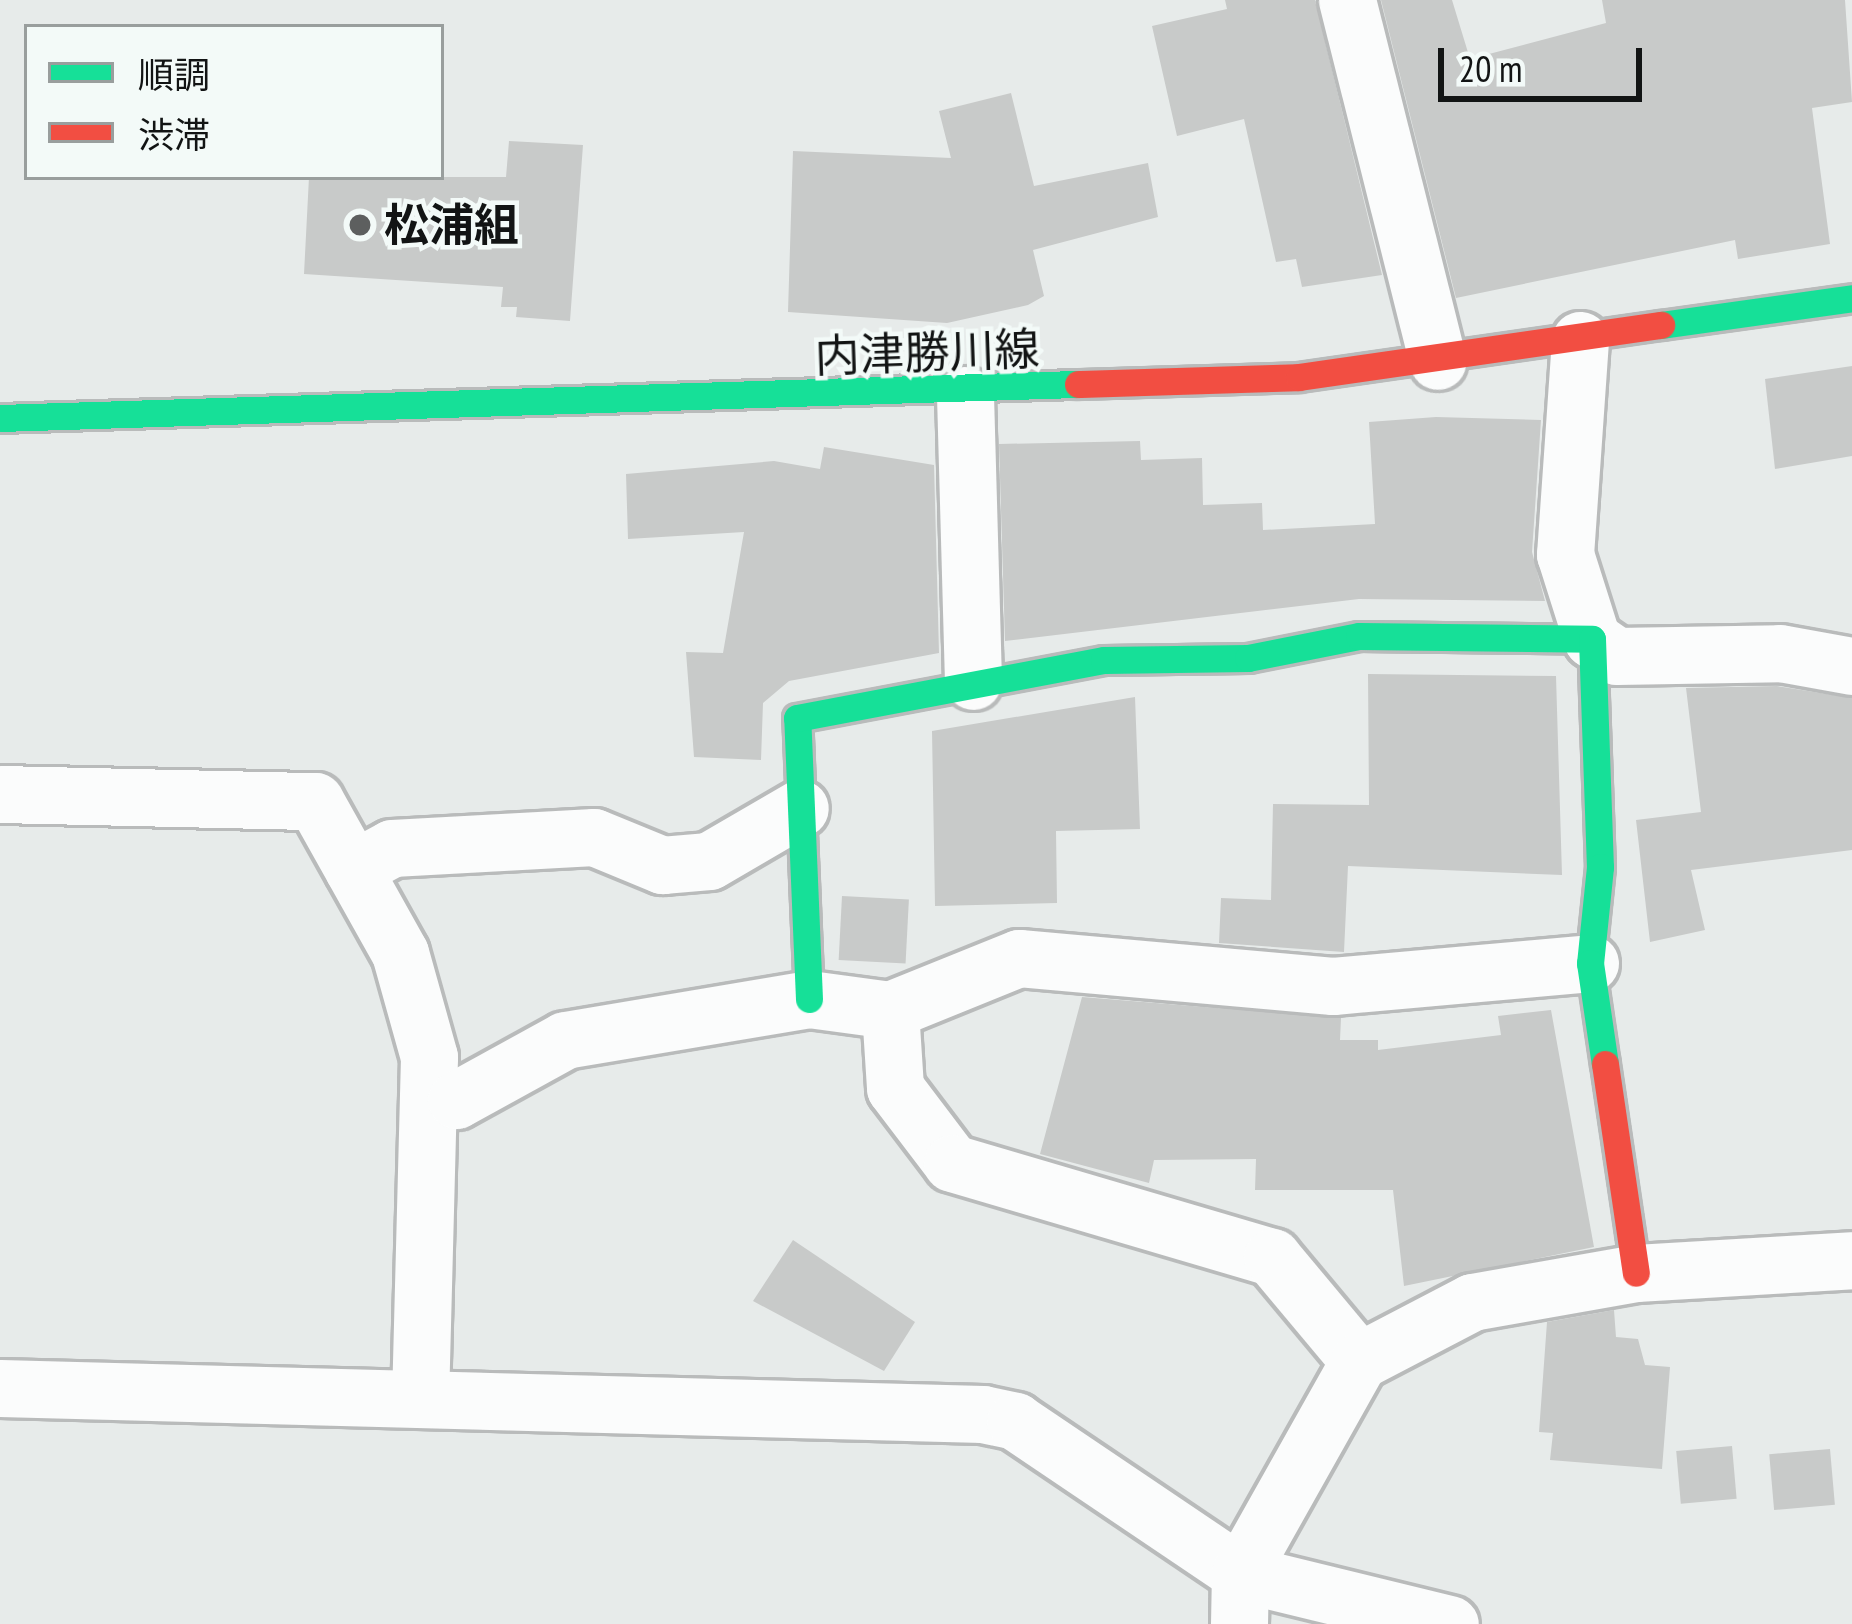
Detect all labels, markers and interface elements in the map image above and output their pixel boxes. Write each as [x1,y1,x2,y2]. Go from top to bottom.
legend [24,24,444,180]
scale bar [1444,24,1648,98]
text: 20 m [1459,45,1522,92]
text: 順調 [138,51,210,98]
text: 渋滞 [138,111,210,158]
place label: 松浦組 [384,198,519,252]
marker: 松浦組 [347,212,373,238]
street label: 内津勝川線 [814,321,1040,383]

